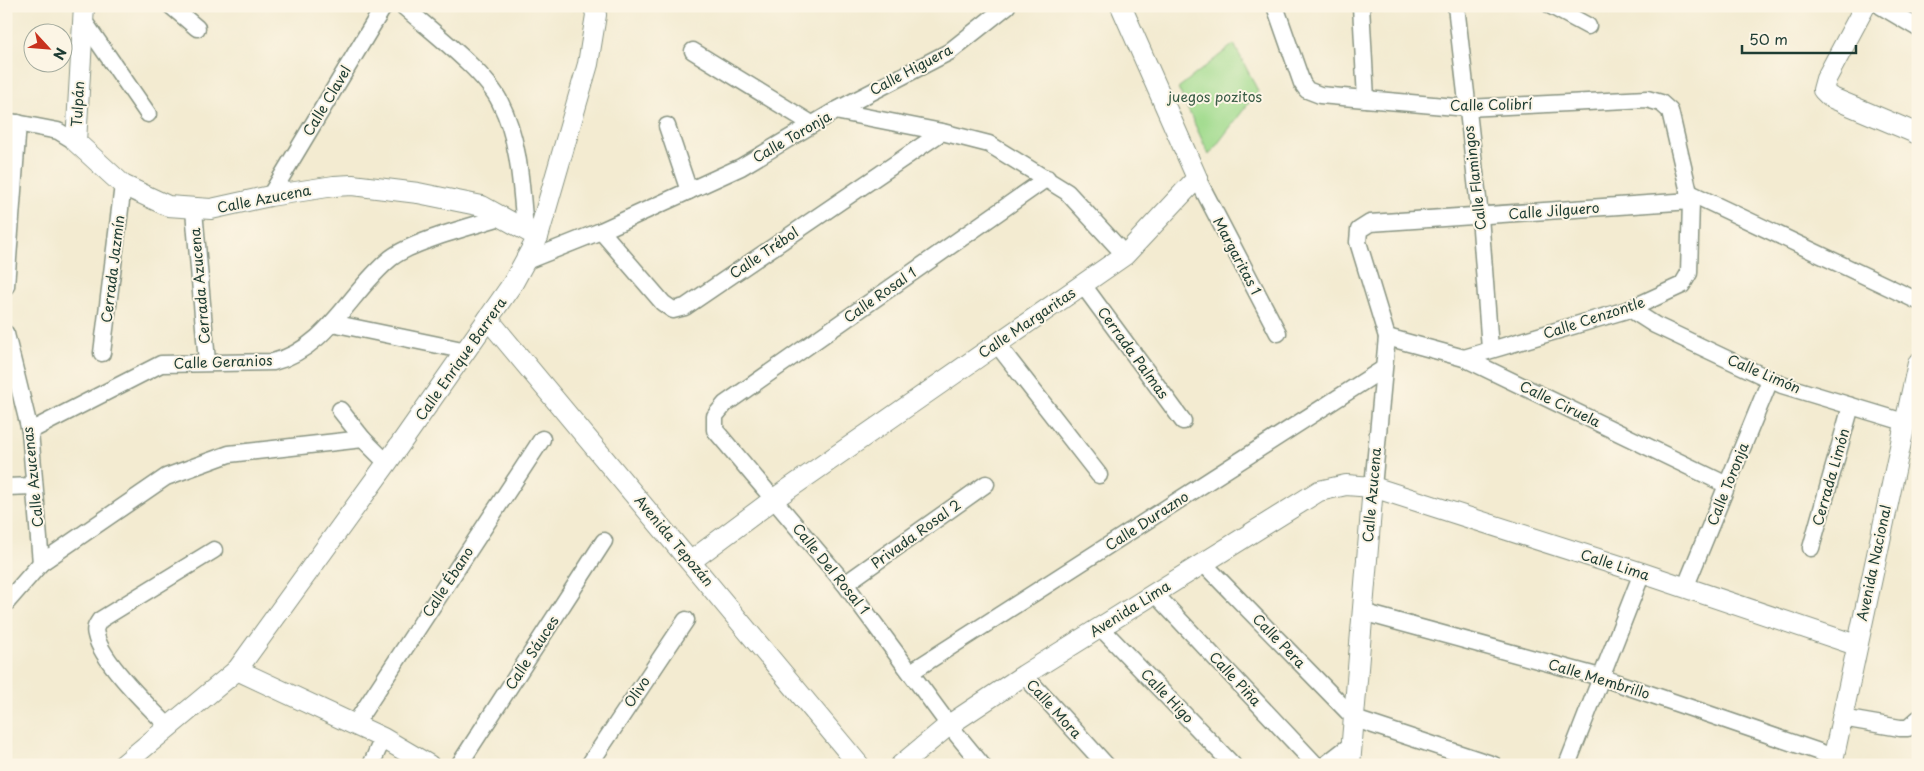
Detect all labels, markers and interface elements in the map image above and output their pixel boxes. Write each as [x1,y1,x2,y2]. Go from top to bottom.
north arrow [22,22,72,72]
scale bar [1742,22,1855,54]
text: 50 m [1749,27,1788,50]
street label: Calle Higuera [866,39,956,100]
text: N [48,44,72,64]
street label: Calle Clavel [297,62,356,140]
street label: Tulpán [66,81,89,127]
park label: juegos pozitos [1166,86,1262,107]
street label: Calle Colibrí [1450,93,1532,116]
street label: Calle Toronja [748,105,835,168]
street label: Calle Flamingos [1458,125,1491,232]
street label: Calle Azucena [215,179,313,218]
street label: Calle Jilguero [1508,197,1600,224]
street label: Margaritas 1 [1208,213,1267,298]
street label: Cerrada Jazmín [95,214,130,324]
street label: Calle Trébol [725,222,802,283]
street label: Cerrada Azucena [184,227,215,345]
street label: Calle Rosal 1 [839,262,920,327]
street label: Calle Margaritas [974,282,1080,363]
street label: Calle Cenzontle [1540,291,1648,344]
street label: Calle Enrique Barrera [410,292,511,425]
street label: Cerrada Palmas [1093,302,1174,403]
street label: Calle Geranios [173,349,273,374]
street label: Calle Limón [1724,349,1804,398]
street label: Calle Ciruela [1516,375,1604,432]
street label: Calle Azucenas [17,426,48,528]
street label: Cerrada Limón [1807,426,1854,528]
street label: Calle Toronja [1701,439,1754,529]
street label: Calle Azucena [1357,446,1386,543]
street label: Calle Durazno [1101,486,1193,555]
street label: Avenida Tepozán [630,490,719,591]
street label: Privada Rosal 2 [867,494,965,573]
street label: Avenida Nacional [1851,503,1896,623]
street label: Calle Del Rosal 1 [788,518,875,619]
street label: Calle Ébano [417,542,478,621]
street label: Calle Lima [1578,544,1652,586]
street label: Avenida Lima [1085,575,1174,642]
street label: Calle Pera [1248,609,1311,673]
street label: Calle Sáuces [500,612,563,694]
street label: Calle Piña [1204,647,1266,711]
street label: Calle Membrillo [1546,653,1653,704]
street label: Calle Higo [1136,664,1199,728]
street label: Olivo [618,672,655,712]
street label: Calle Mora [1022,674,1087,743]

